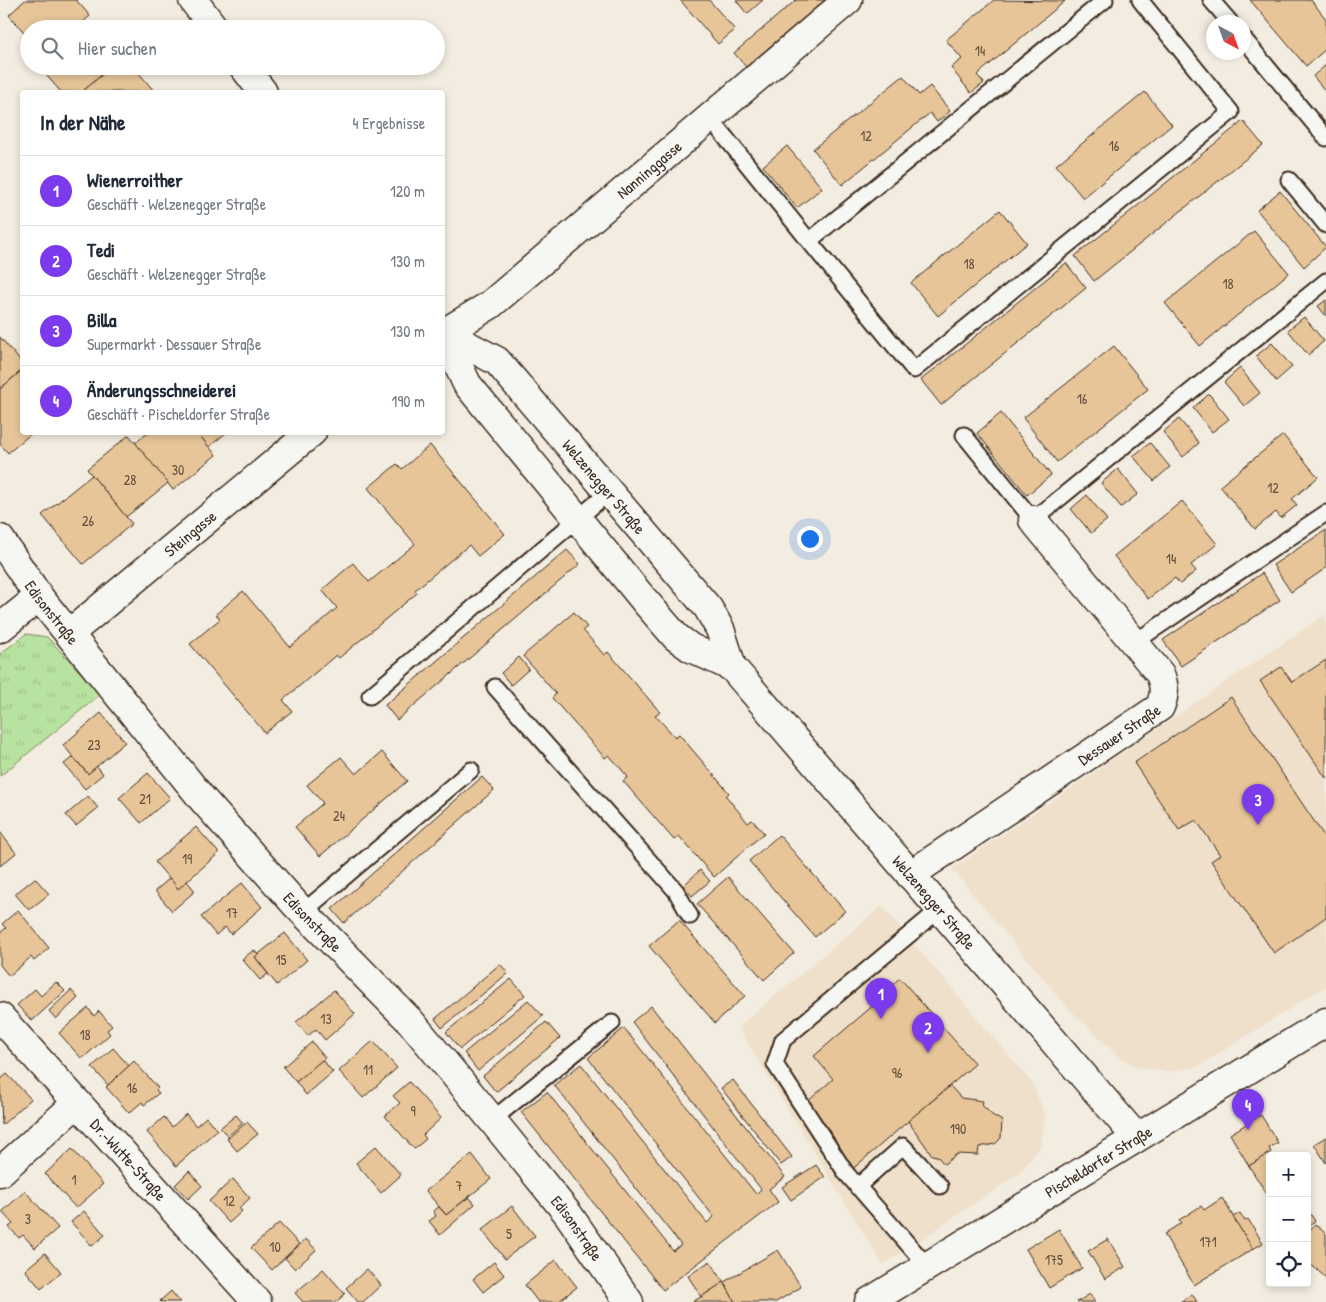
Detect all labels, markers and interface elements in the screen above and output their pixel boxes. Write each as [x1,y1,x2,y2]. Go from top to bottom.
north arrow [1206,15,1251,60]
search box [20,20,445,75]
icon: search [38,34,66,62]
text: Hier suchen [78,35,157,61]
house number: 14 [975,41,985,60]
text: In der Nähe [40,108,125,137]
text: 4 Ergebnisse [353,112,425,134]
house number: 12 [860,126,872,145]
street label: Nanninggasse [612,135,687,204]
house number: 16 [1109,136,1120,155]
text: Wienerroither [87,167,183,193]
text: 1 [53,180,59,202]
text: 120 m [390,180,425,202]
text: Geschäft · Welzenegger Straße [87,193,266,215]
text: Tedi [87,237,115,263]
text: 2 [52,250,60,272]
text: 130 m [390,250,425,272]
house number: 18 [963,254,975,273]
text: Geschäft · Welzenegger Straße [87,263,266,285]
house number: 18 [1222,274,1234,293]
text: Billa [87,307,117,333]
text: 3 [52,320,60,342]
text: 130 m [390,320,425,342]
text: Supermarkt · Dessauer Straße [87,333,261,355]
text: Änderungsschneiderei [87,377,236,403]
house number: 16 [1077,389,1088,408]
text: 4 [53,390,59,412]
text: 190 m [392,390,425,412]
text: Geschäft · Pischeldorfer Straße [87,403,270,425]
street label: Welzenegger Straße [558,434,651,539]
house number: 30 [172,460,184,479]
house number: 28 [124,470,136,489]
house number: 12 [1267,478,1279,497]
street label: Steingasse [159,505,221,562]
house number: 26 [82,511,94,530]
your location [797,526,823,552]
house number: 14 [1166,549,1176,568]
street label: Edisonstraße [20,576,84,649]
street label: Dessauer Straße [1073,698,1165,770]
house number: 23 [88,735,100,754]
pin: 3 [1242,784,1274,825]
house number: 21 [139,789,151,808]
house number: 24 [333,806,345,825]
house number: 19 [182,849,192,868]
street label: Welzenegger Straße [887,850,981,955]
street label: Edisonstraße [279,887,348,957]
house number: 17 [226,903,238,922]
house number: 15 [275,950,287,969]
pin: 1 [865,978,897,1019]
house number: 13 [320,1009,332,1028]
pin: 2 [912,1012,944,1053]
house number: 18 [79,1025,91,1044]
house number: 11 [363,1060,373,1079]
house number: 96 [892,1063,903,1082]
house number: 16 [127,1078,138,1097]
pin: 4 [1232,1089,1264,1130]
house number: 9 [410,1101,416,1120]
street label: Dr.-Wutte-Straße [86,1114,172,1206]
house number: 190 [950,1119,966,1138]
street label: Pischeldorfer Straße [1041,1120,1157,1203]
map controls [1266,1152,1311,1287]
button: + [1266,1152,1311,1197]
house number: 1 [71,1170,77,1189]
house number: 7 [456,1176,463,1195]
house number: 12 [223,1191,235,1210]
street label: Edisonstraße [546,1191,609,1266]
button: − [1266,1197,1311,1242]
house number: 3 [25,1209,31,1228]
house number: 5 [506,1224,512,1243]
house number: 171 [1199,1232,1217,1251]
house number: 10 [269,1237,281,1256]
button: locate [1266,1242,1311,1287]
house number: 175 [1045,1250,1063,1269]

